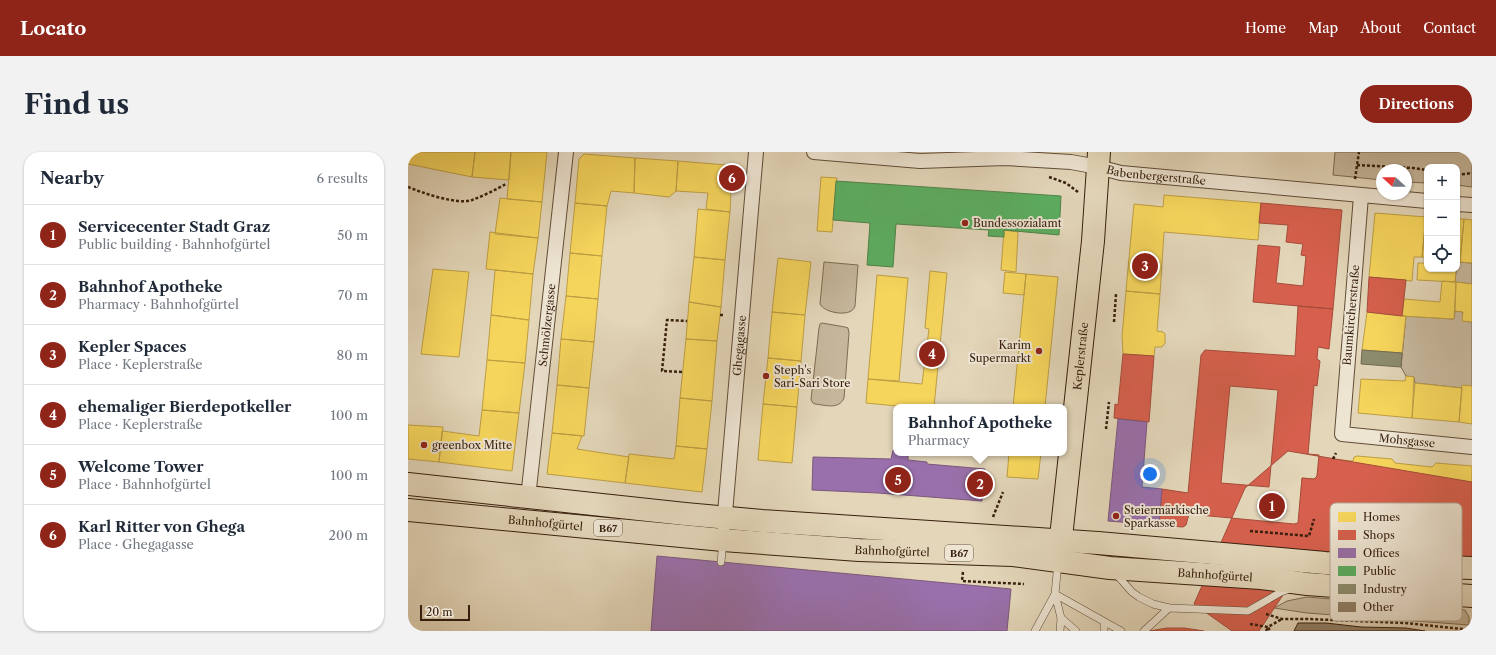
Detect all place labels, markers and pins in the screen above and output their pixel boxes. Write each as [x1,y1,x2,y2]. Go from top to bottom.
pin: 6 [719,163,745,193]
place label: Bundessozialamt [973,216,1062,230]
marker: Bundessozialamt [960,218,970,228]
pin: 3 [1132,251,1158,281]
place label: Karim Supermarkt [969,338,1032,365]
pin: 4 [919,339,945,369]
marker: Karim Supermarkt [1034,346,1044,356]
place label: Steph's Sari-Sari Store [774,363,850,390]
marker: Steph's Sari-Sari Store [761,371,771,381]
place label: greenbox Mitte [432,438,512,452]
marker: greenbox Mitte [419,440,429,450]
pin: 5 [885,465,911,495]
pin: 2 [967,469,993,499]
pin: 1 [1259,491,1285,521]
place label: Steiermärkische Sparkasse [1124,503,1209,530]
marker: Steiermärkische Sparkasse [1111,511,1121,521]

